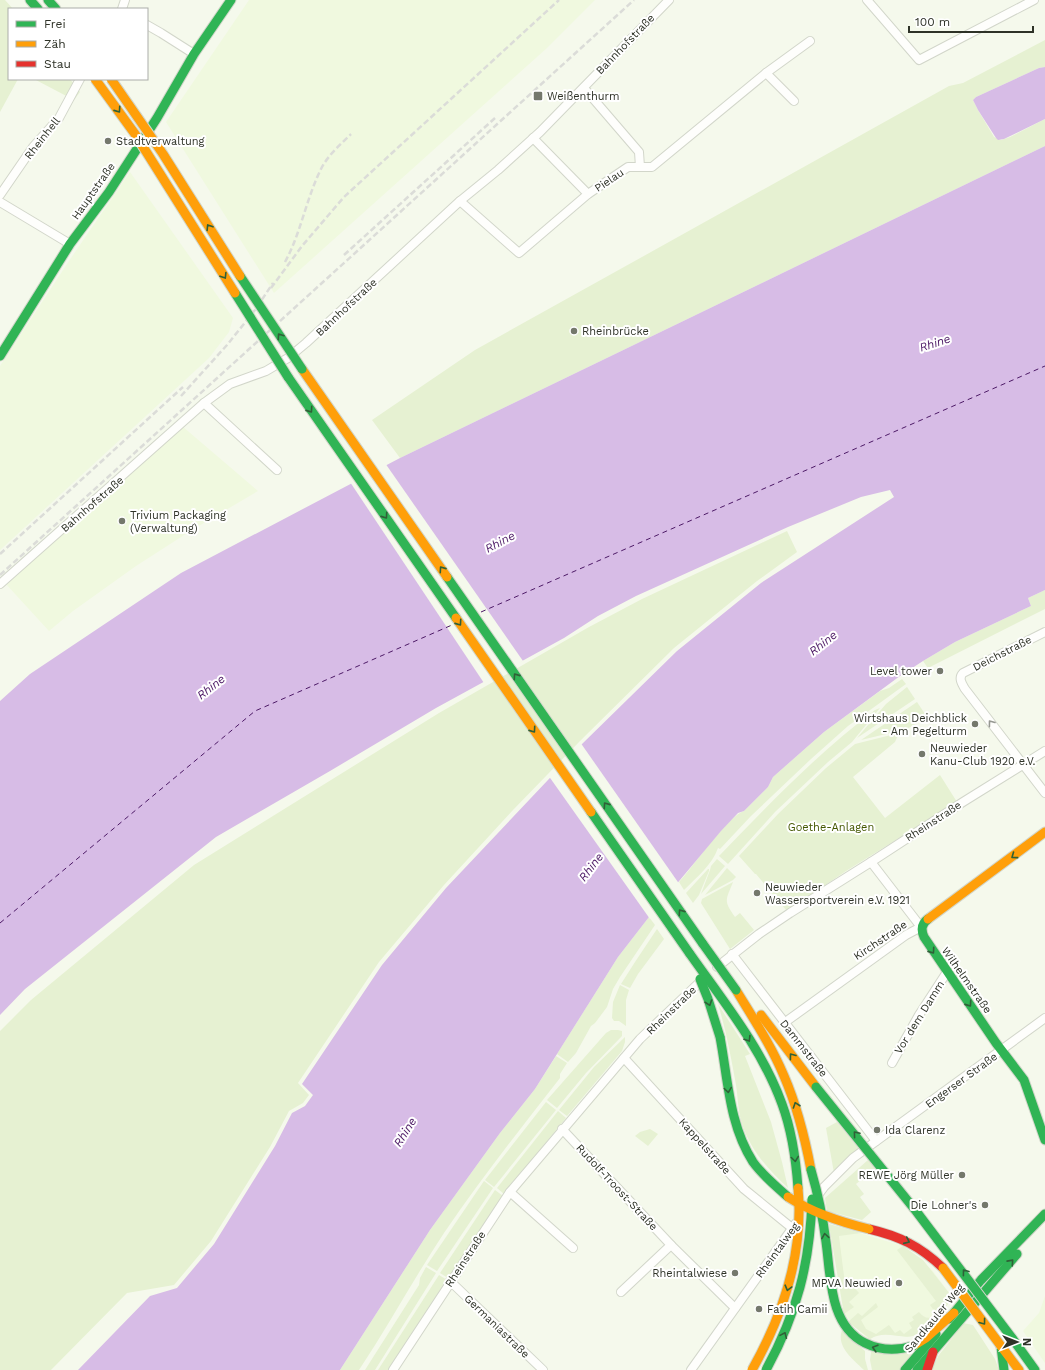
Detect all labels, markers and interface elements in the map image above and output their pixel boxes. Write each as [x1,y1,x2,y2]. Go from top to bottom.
legend [8,8,148,80]
scale bar [909,8,1033,34]
street label: Bahnhofstraße [593,12,657,77]
text: 100 m [915,15,950,29]
text: Frei [44,17,66,31]
text: Zäh [44,37,66,51]
text: Stau [44,57,71,71]
marker: Weißenthurm [532,90,544,102]
place label: Weißenthurm [547,90,620,103]
one-way arrow [113,106,120,113]
street label: Rheinhell [22,114,63,162]
place label: Stadtverwaltung [116,135,205,148]
marker: Stadtverwaltung [103,136,113,146]
street label: Hauptstraße [69,160,118,222]
street label: Pielau [592,166,626,195]
one-way arrow [207,224,214,231]
one-way arrow [219,272,226,279]
street label: Bahnhofstraße [313,276,380,339]
place label: Rheinbrücke [582,325,649,338]
marker: Rheinbrücke [569,326,579,336]
water label: Rhine [918,331,952,355]
one-way arrow [278,334,285,341]
one-way arrow [305,405,312,412]
street label: Bahnhofstraße [58,474,126,535]
place label: Trivium Packaging (Verwaltung) [130,509,226,535]
one-way arrow [380,512,387,519]
marker: Trivium Packaging (Verwaltung) [117,516,127,526]
water label: Rhine [483,528,517,556]
one-way arrow [439,566,446,573]
one-way arrow [454,619,462,626]
water label: Rhine [806,628,840,658]
street label: Deichstraße [971,633,1034,674]
place label: Level tower [870,665,933,678]
marker: Level tower [935,666,945,676]
water label: Rhine [194,672,228,702]
one-way arrow [514,673,521,680]
place label: Wirtshaus Deichblick - Am Pegelturm [854,712,967,738]
marker: Wirtshaus Deichblick - Am Pegelturm [970,719,980,729]
one-way arrow [988,720,996,727]
one-way arrow [528,725,535,732]
place label: Neuwieder Kanu-Club 1920 e.V. [930,742,1036,768]
marker: Neuwieder Kanu-Club 1920 e.V. [917,749,927,759]
street label: Rheinstraße [903,798,964,844]
one-way arrow [603,802,611,809]
park label: Goethe-Anlagen [788,821,874,834]
water label: Rhine [576,850,606,884]
one-way arrow [1011,851,1018,858]
place label: Neuwieder Wassersportverein e.V. 1921 [765,881,910,907]
marker: Neuwieder Wassersportverein e.V. 1921 [752,888,762,898]
one-way arrow [678,909,686,916]
street label: Kirchstraße [851,918,909,963]
street label: Wilhelmstraße [939,945,994,1016]
one-way arrow [927,946,934,953]
street label: Vor dem Damm [892,978,947,1056]
street label: Rheinstraße [644,983,699,1037]
one-way arrow [704,999,713,1006]
one-way arrow [965,1000,972,1007]
street label: Dammstraße [777,1017,830,1080]
one-way arrow [743,1035,751,1042]
street label: Engerser Straße [923,1050,1000,1111]
one-way arrow [790,1054,797,1061]
one-way arrow [723,1086,732,1093]
one-way arrow [792,1102,800,1109]
water label: Rhine [391,1115,419,1149]
street label: Kappelstraße [676,1116,733,1177]
place label: Ida Clarenz [885,1124,945,1137]
marker: Ida Clarenz [872,1125,882,1135]
one-way arrow [853,1131,860,1139]
street label: Rudolf-Troost-Straße [573,1141,660,1233]
one-way arrow [790,1156,799,1162]
place label: REWE Jörg Müller [858,1169,955,1182]
marker: REWE Jörg Müller [957,1170,967,1180]
place label: Die Lohner's [910,1199,977,1212]
marker: Die Lohner's [980,1200,990,1210]
street label: Rheintalweg [753,1220,802,1281]
street label: Rheinstraße [442,1229,488,1290]
one-way arrow [821,1233,830,1240]
one-way arrow [902,1236,910,1244]
one-way arrow [1006,1259,1013,1266]
place label: Rheintalwiese [652,1267,727,1280]
marker: Rheintalwiese [730,1268,740,1278]
one-way arrow [963,1270,970,1277]
place label: MPVA Neuwied [811,1277,891,1290]
marker: MPVA Neuwied [894,1278,904,1288]
street label: Sandkauler Weg [902,1281,967,1355]
one-way arrow [784,1284,793,1291]
street label: Germaniastraße [461,1292,532,1361]
place label: Fatih Camii [767,1303,827,1316]
marker: Fatih Camii [754,1304,764,1314]
one-way arrow [978,1317,985,1324]
north arrow [997,1322,1037,1362]
one-way arrow [780,1332,788,1339]
text: N [1020,1338,1033,1346]
one-way arrow [871,1344,878,1352]

